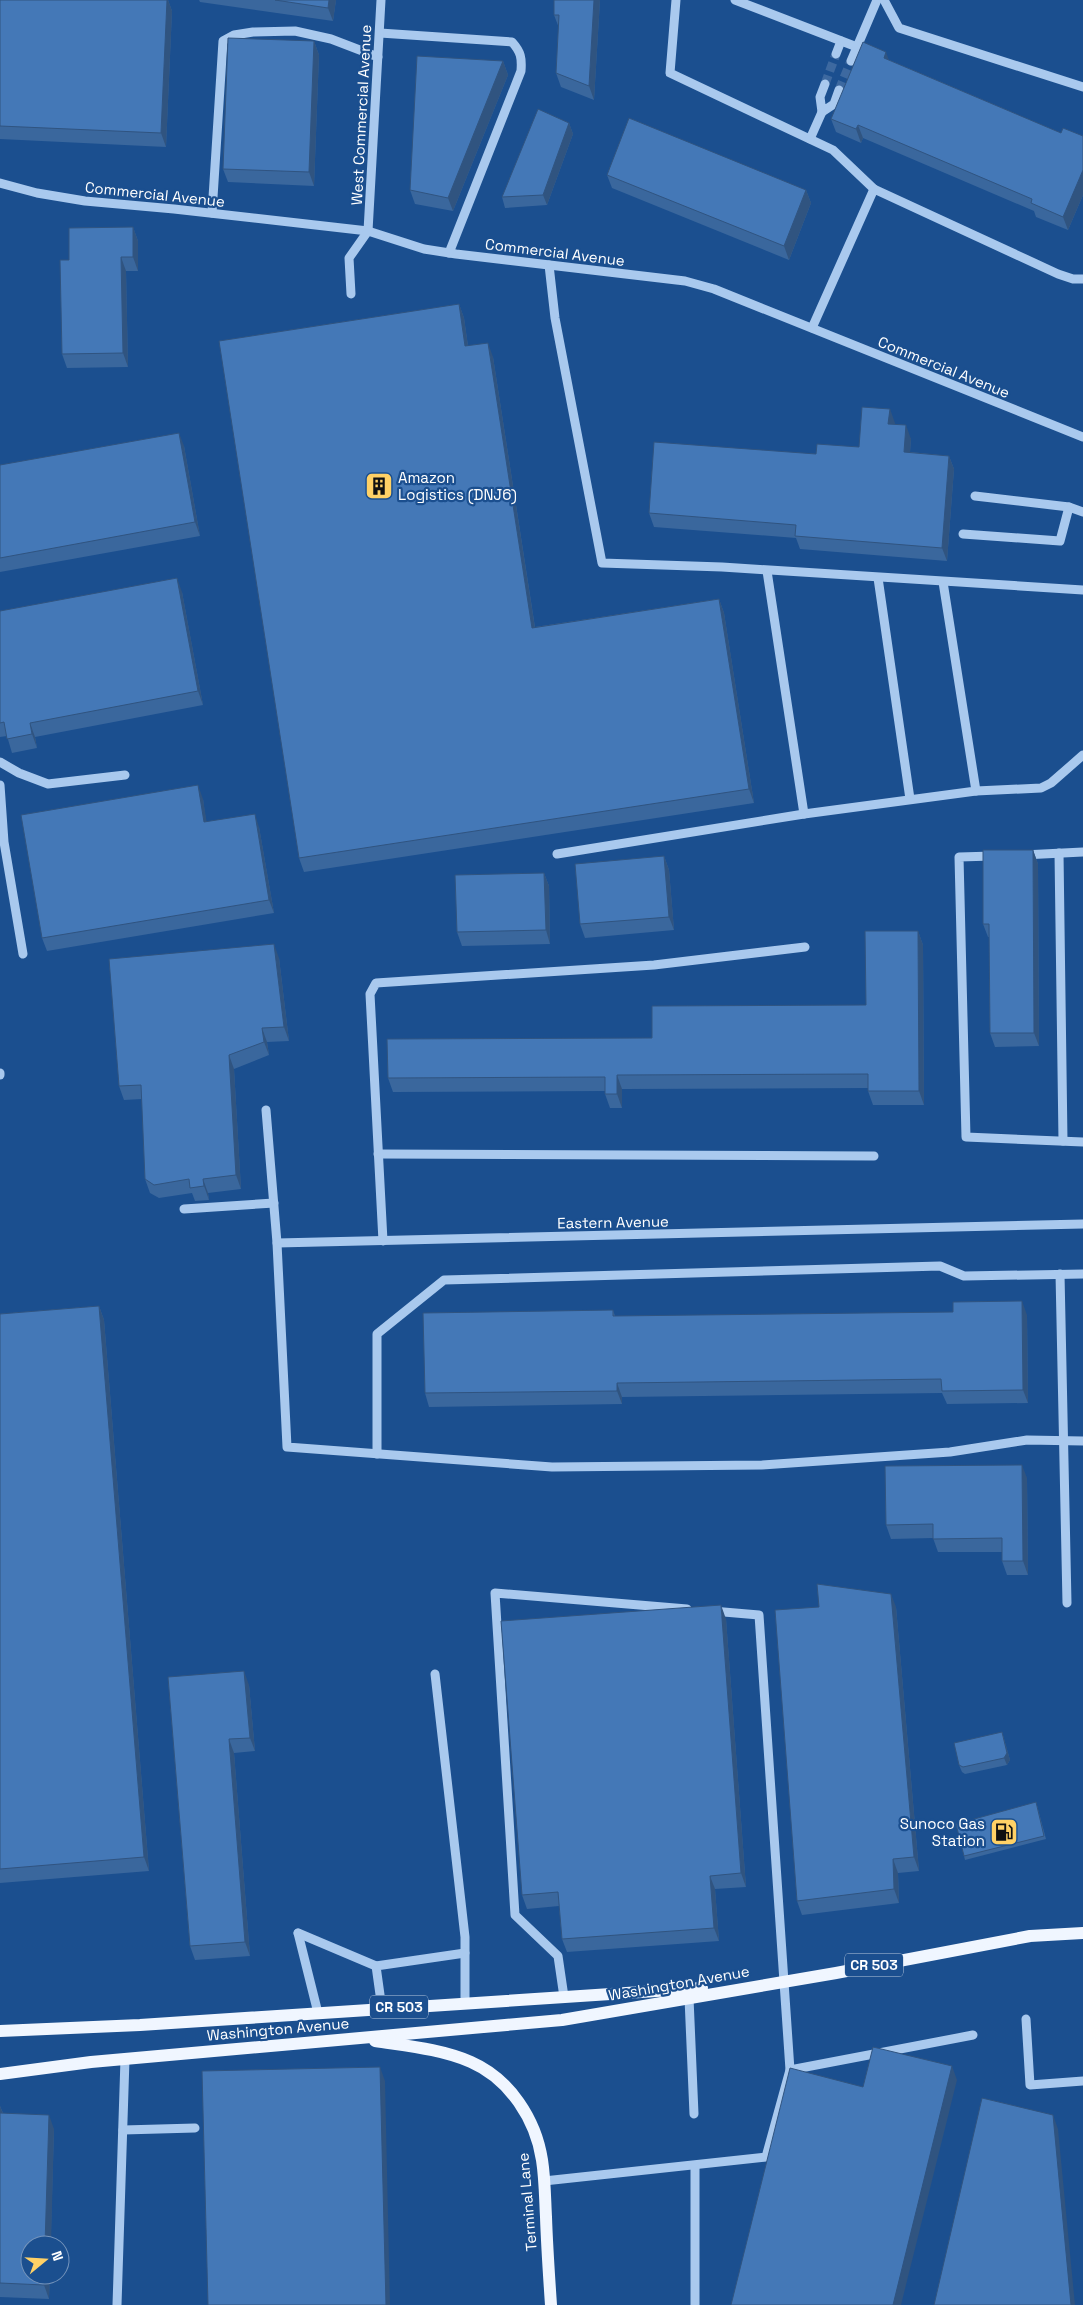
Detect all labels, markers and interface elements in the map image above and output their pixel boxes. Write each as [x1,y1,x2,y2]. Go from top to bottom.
street label: West Commercial Avenue [347,24,375,206]
street label: Commercial Avenue [84,177,226,211]
street label: Commercial Avenue [484,234,626,270]
street label: Commercial Avenue [875,332,1013,402]
place label: Amazon Logistics (DNJ6) [398,468,517,505]
building icon: Amazon Logistics (DNJ6) [364,471,394,501]
street label: Eastern Avenue [557,1212,669,1232]
place label: Sunoco Gas Station [900,1814,985,1850]
fuel station icon: Sunoco Gas Station [989,1817,1019,1847]
road number: CR 503 [845,1954,903,1976]
street label: Washington Avenue [607,1961,751,2005]
road number: CR 503 [370,1995,428,2018]
street label: Washington Avenue [206,2013,350,2045]
street label: Terminal Lane [513,2152,541,2252]
north arrow [20,2235,70,2285]
text: N [47,2249,67,2263]

